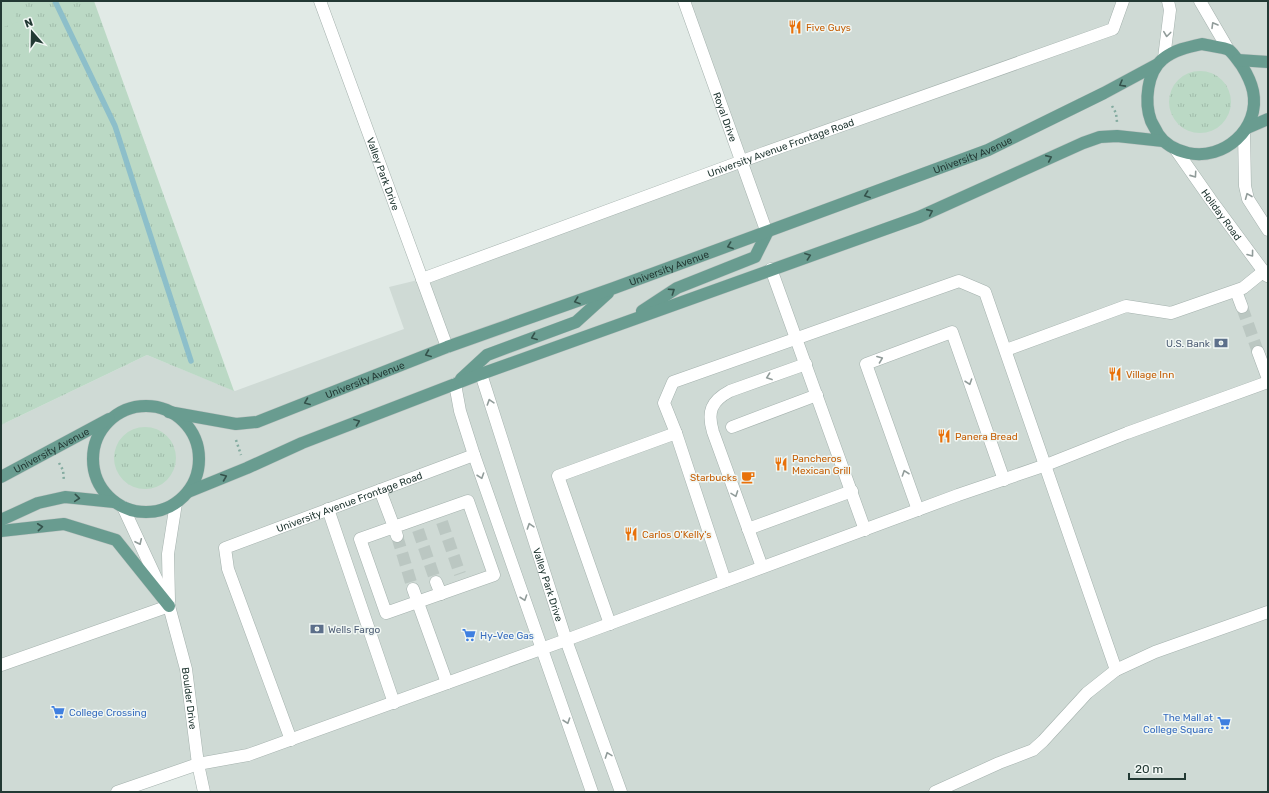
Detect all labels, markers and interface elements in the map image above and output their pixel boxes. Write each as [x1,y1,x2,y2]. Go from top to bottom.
north arrow [12,12,52,52]
text: N [23,16,35,31]
restaurant icon: Five Guys [787,19,803,35]
place label: Five Guys [806,22,851,34]
one-way arrow [1211,22,1218,29]
one-way arrow [1163,31,1172,37]
one-way arrow [1119,79,1126,86]
street label: Royal Drive [710,91,739,144]
street label: University Avenue Frontage Road [706,116,856,180]
street label: University Avenue [932,134,1015,177]
street label: Valley Park Drive [364,136,401,213]
one-way arrow [1044,155,1052,163]
one-way arrow [1189,171,1197,178]
street label: Holiday Road [1198,187,1244,243]
one-way arrow [864,191,871,199]
one-way arrow [1245,193,1253,200]
one-way arrow [926,208,933,216]
one-way arrow [726,241,733,250]
street label: University Avenue [628,248,711,289]
one-way arrow [1246,249,1253,256]
one-way arrow [804,252,811,261]
one-way arrow [667,289,674,296]
one-way arrow [573,297,580,305]
one-way arrow [531,333,538,341]
bank icon: U.S. Bank [1213,335,1229,351]
place label: U.S. Bank [1166,338,1211,350]
one-way arrow [425,350,432,358]
one-way arrow [876,356,883,364]
street label: University Avenue [324,359,407,401]
restaurant icon: Village Inn [1107,366,1123,382]
place label: Village Inn [1126,369,1174,381]
one-way arrow [766,372,773,381]
one-way arrow [965,378,973,385]
one-way arrow [304,398,311,406]
one-way arrow [486,399,495,406]
one-way arrow [354,418,361,426]
street label: University Avenue [12,426,92,476]
restaurant icon: Panera Bread [936,428,952,444]
place label: Panera Bread [955,431,1018,443]
place label: Pancheros Mexican Grill [792,453,851,477]
restaurant icon: Pancheros Mexican Grill [773,456,789,472]
cafe icon: Starbucks [740,469,756,485]
street label: University Avenue Frontage Road [275,470,424,535]
one-way arrow [901,470,910,477]
one-way arrow [476,472,485,479]
place label: Starbucks [690,472,737,484]
one-way arrow [220,474,228,482]
one-way arrow [731,490,739,497]
one-way arrow [74,494,81,503]
one-way arrow [37,523,43,532]
one-way arrow [526,523,535,530]
restaurant icon: Carlos O'Kelly's [623,526,639,542]
place label: Carlos O'Kelly's [642,529,711,541]
one-way arrow [134,538,142,546]
street label: Valley Park Drive [530,546,565,624]
one-way arrow [519,595,528,602]
bank icon: Wells Fargo [309,621,325,637]
place label: Wells Fargo [328,624,381,636]
supermarket icon: Hy-Vee Gas [461,627,477,643]
place label: Hy-Vee Gas [480,630,534,642]
street label: Boulder Drive [179,667,199,731]
supermarket icon: College Crossing [50,704,66,720]
place label: College Crossing [69,707,147,719]
place label: The Mall at College Square [1143,712,1213,736]
supermarket icon: The Mall at College Square [1216,715,1232,731]
one-way arrow [562,717,571,724]
one-way arrow [604,752,612,759]
scale bar [1129,755,1185,781]
text: 20 m [1135,762,1163,776]

